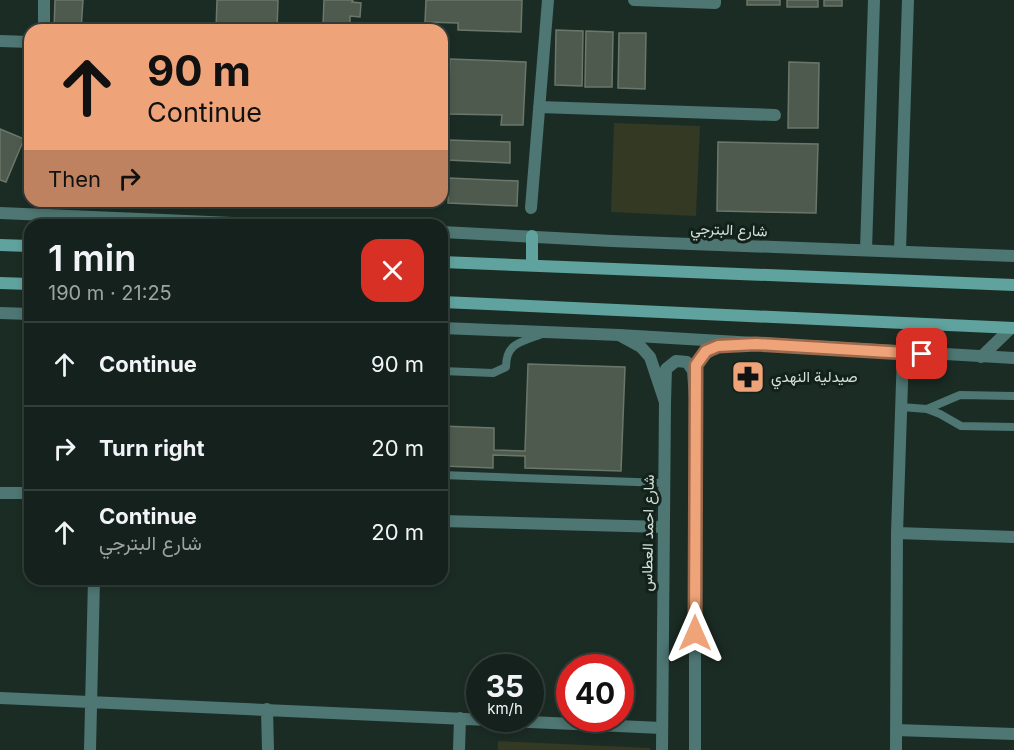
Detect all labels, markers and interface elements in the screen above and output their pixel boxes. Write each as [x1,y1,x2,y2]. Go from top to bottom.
text: 90 m [147,45,251,96]
icon: ahead [48,48,126,126]
text: Continue [147,96,262,129]
icon: right [113,162,146,195]
text: Then [48,166,101,192]
street label: شارع البترجي [690,219,768,244]
text: 1 min [48,236,136,280]
button: close [361,239,424,302]
text: 190 m · 21:25 [48,281,172,305]
pin [896,328,947,379]
icon: arrive [905,337,938,370]
icon: ahead [48,348,81,381]
text: Continue [99,351,197,377]
text: 90 m [371,351,424,377]
pharmacy icon: صيدلية النهدي [730,359,766,395]
place label: صيدلية النهدي [771,367,858,390]
icon: right [48,432,81,465]
text: Turn right [99,435,205,461]
text: 20 m [371,435,424,461]
street label: شارع احمد العطاس [637,474,660,592]
text: Continue [99,503,197,529]
icon: ahead [48,516,81,549]
text: 20 m [371,519,424,545]
text: شارع البترجي [99,531,202,555]
position arrow [663,601,727,665]
speed limit sign: 40 [556,654,634,732]
text: 35 [486,668,524,704]
text: km/h [487,699,523,718]

